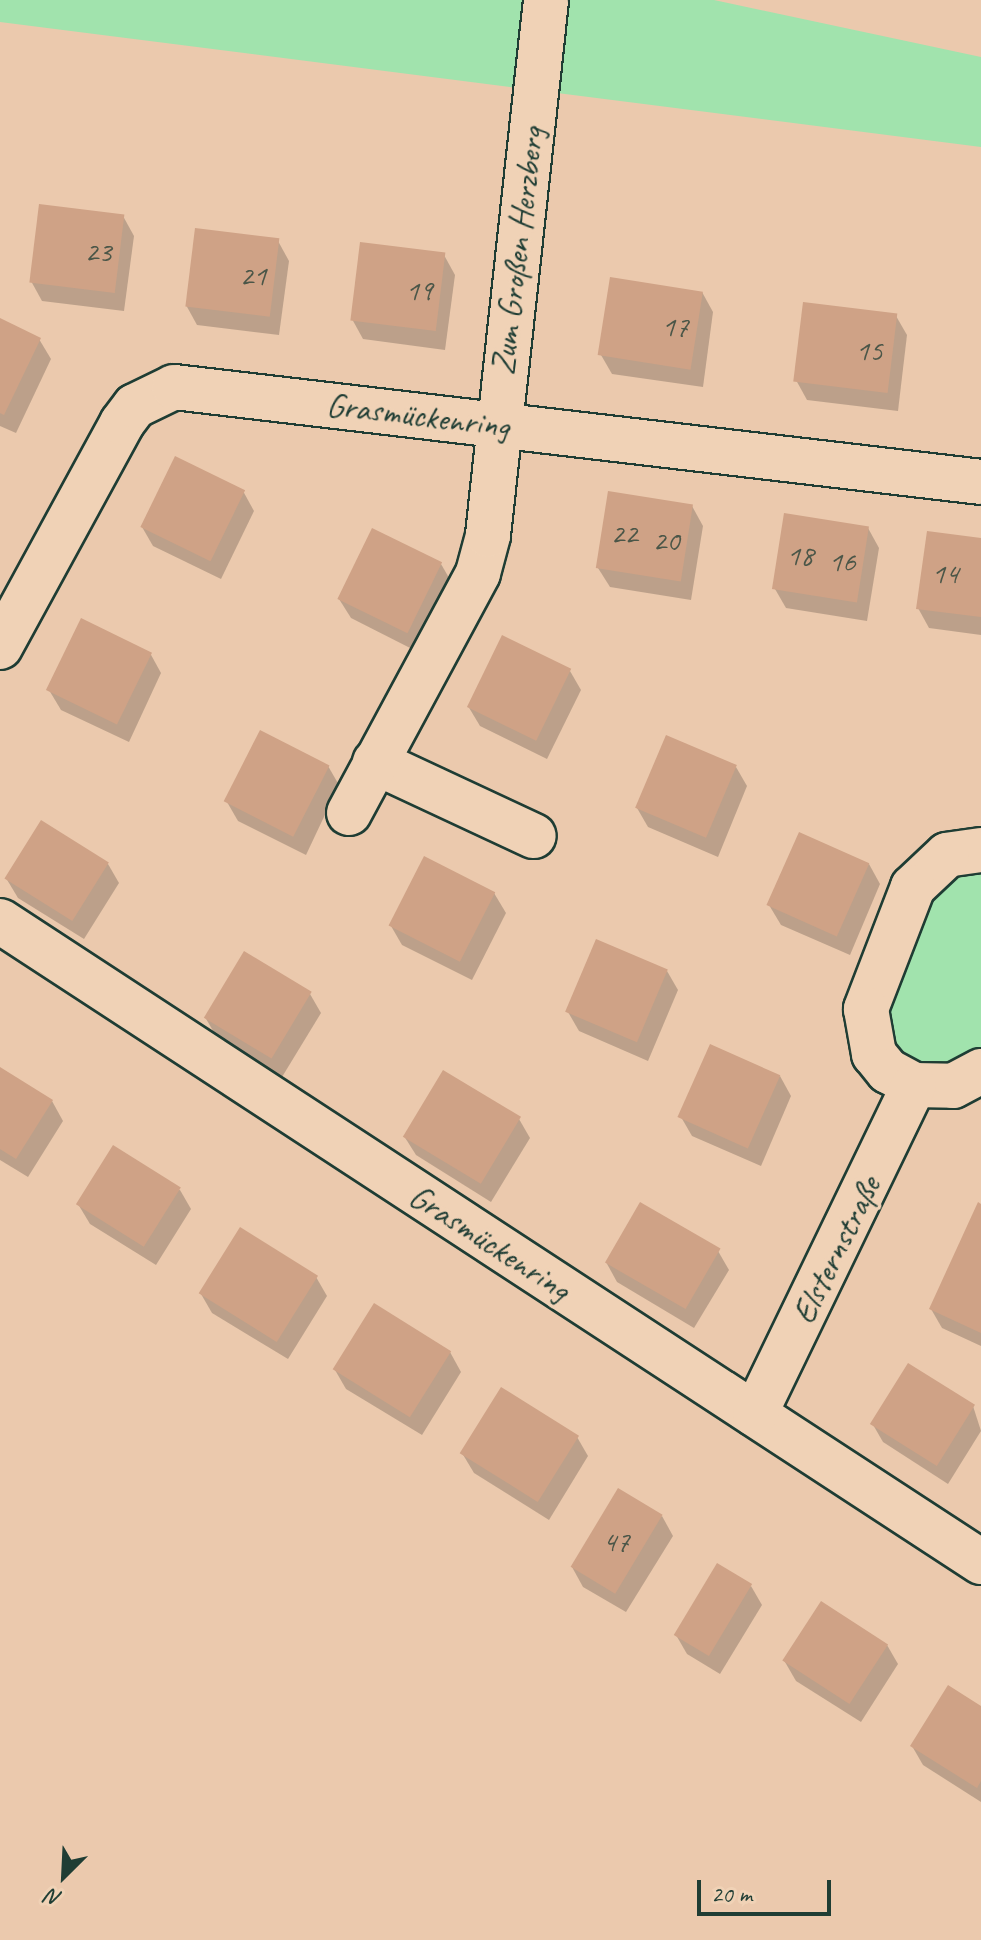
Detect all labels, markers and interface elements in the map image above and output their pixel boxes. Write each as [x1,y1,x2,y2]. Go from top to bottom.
street label: Zum Großen Herzberg [482,125,552,377]
house number: 23 [85,233,111,269]
house number: 21 [240,257,266,293]
house number: 19 [406,272,432,308]
house number: 17 [662,308,688,344]
house number: 15 [856,332,882,368]
street label: Grasmückenring [324,384,512,446]
house number: 22 [611,515,637,551]
house number: 20 [653,522,679,558]
house number: 18 [787,537,813,573]
house number: 16 [829,543,855,579]
house number: 14 [932,555,958,591]
street label: Elsternstraße [783,1170,889,1330]
street label: Grasmückenring [402,1175,578,1309]
house number: 47 [603,1523,629,1559]
north arrow [24,1836,104,1916]
scale bar [701,1864,835,1914]
text: 20 m [711,1879,752,1909]
text: N [42,1882,66,1913]

